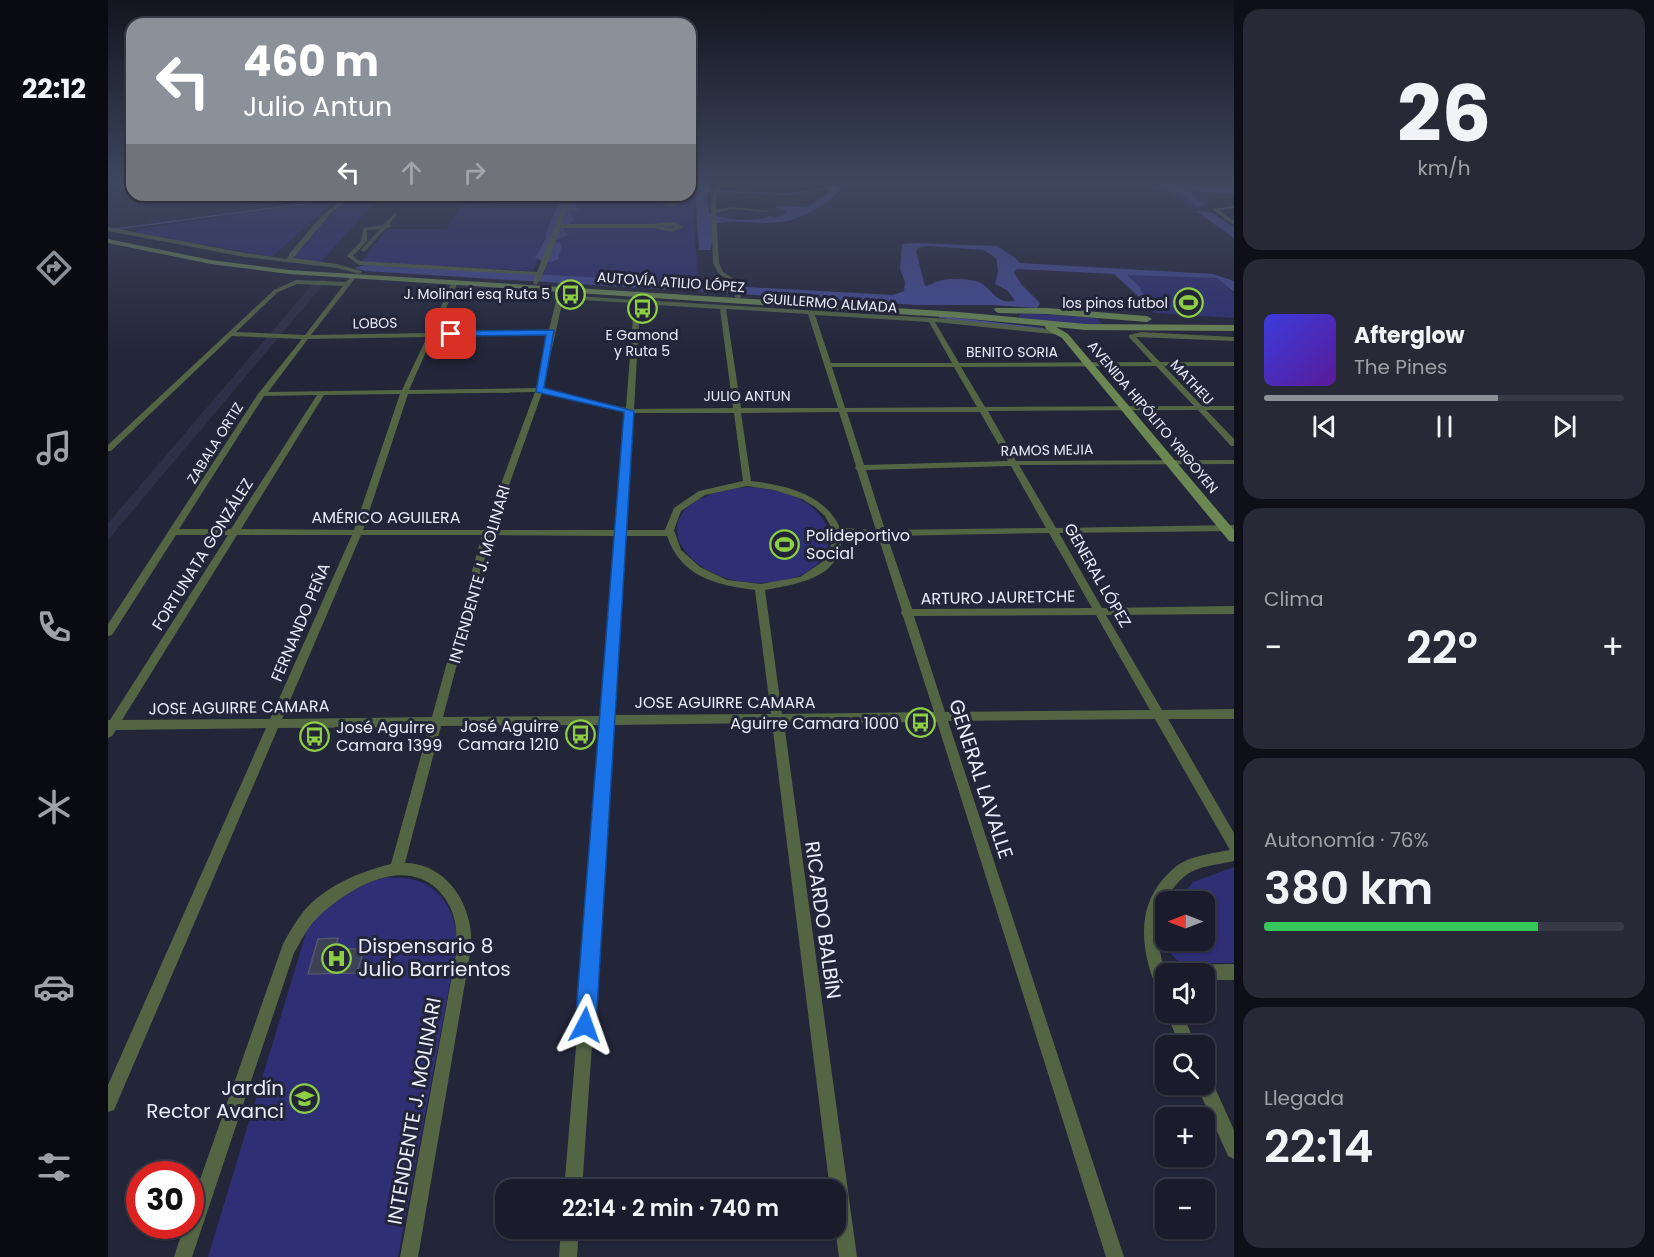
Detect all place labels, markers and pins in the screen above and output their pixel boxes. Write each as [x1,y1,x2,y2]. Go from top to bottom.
bus stop icon: J. Molinari esq Ruta 5 [555,278,587,310]
place label: J. Molinari esq Ruta 5 [403,284,550,304]
sports icon: los pinos futbol [1173,287,1205,319]
bus stop icon: E Gamond y Ruta 5 [626,292,658,324]
place label: los pinos futbol [1062,293,1168,313]
pin [425,308,476,359]
place label: E Gamond y Ruta 5 [605,325,679,361]
place label: Polideportivo Social [806,524,910,565]
sports icon: Polideportivo Social [769,528,801,560]
bus stop icon: Aguirre Camara 1000 [904,707,936,739]
place label: Aguirre Camara 1000 [730,712,899,735]
place label: José Aguirre Camara 1210 [458,715,559,756]
place label: José Aguirre Camara 1399 [336,716,442,757]
bus stop icon: José Aguirre Camara 1210 [564,719,596,751]
bus stop icon: José Aguirre Camara 1399 [299,720,331,752]
place label: Dispensario 8 Julio Barrientos [358,932,511,983]
hospital icon: Dispensario 8 Julio Barrientos [321,942,353,974]
place label: Jardín Rector Avanci [146,1074,284,1125]
school or university icon: Jardín Rector Avanci [289,1083,321,1115]

